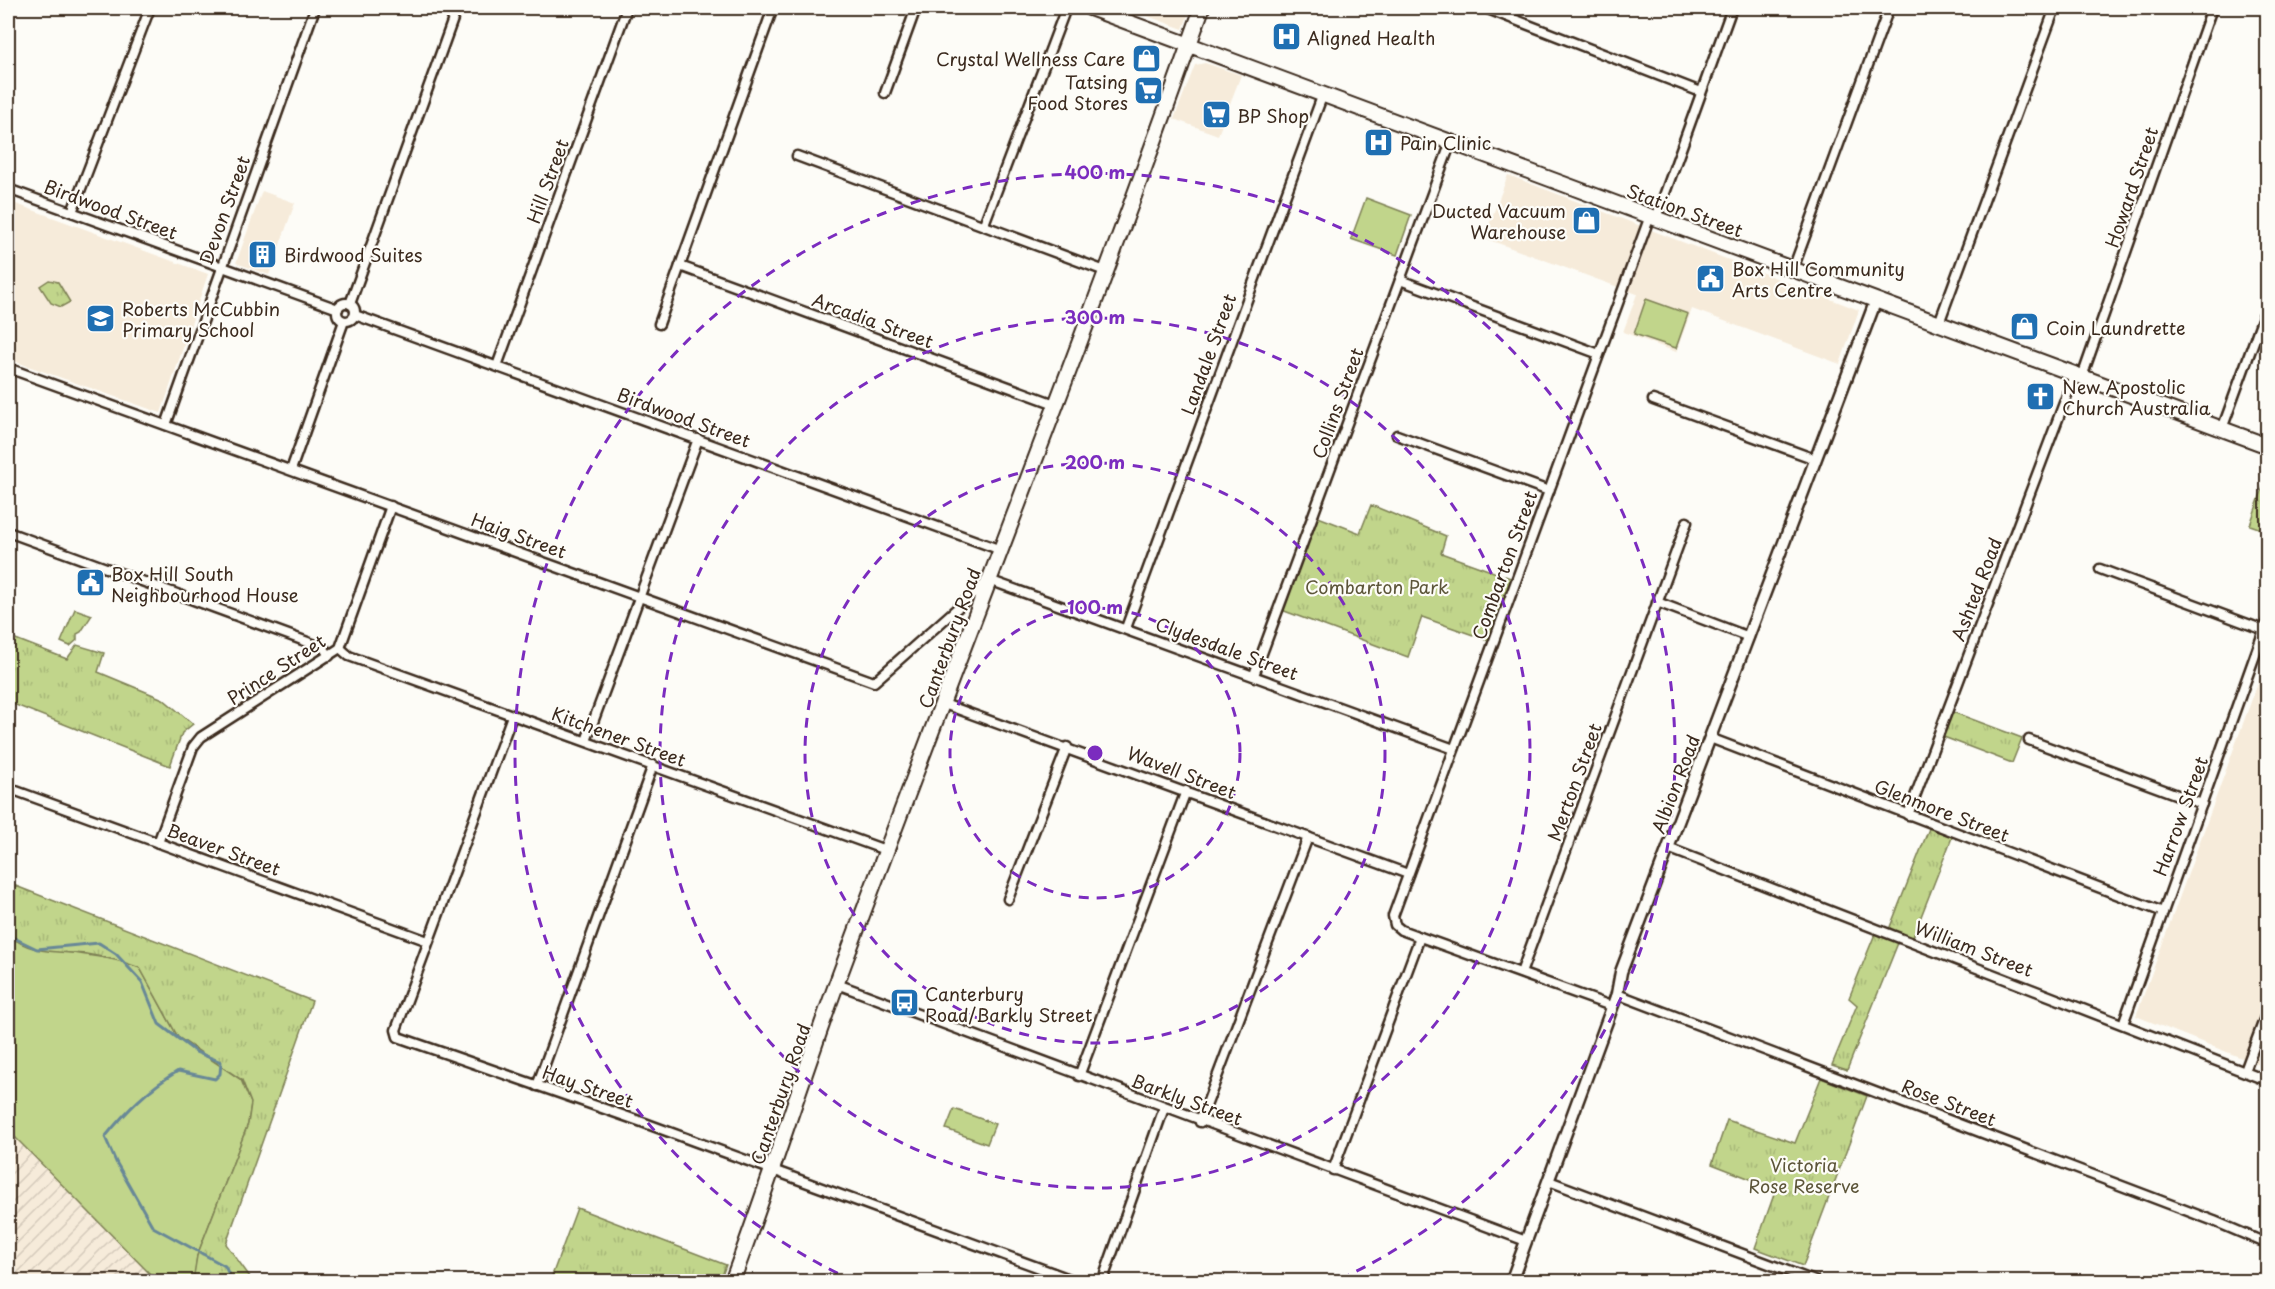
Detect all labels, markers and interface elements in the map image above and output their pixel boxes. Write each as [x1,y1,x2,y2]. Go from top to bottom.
hospital icon: Aligned Health [1270,21,1302,53]
place label: Aligned Health [1307,24,1435,51]
shop icon: Crystal Wellness Care [1130,42,1162,74]
place label: Crystal Wellness Care [936,45,1125,72]
place label: Tatsing Food Stores [1027,68,1128,116]
supermarket icon: Tatsing Food Stores [1133,75,1165,107]
supermarket icon: BP Shop [1200,99,1232,131]
place label: BP Shop [1237,102,1309,129]
street label: Howard Street [2098,123,2164,251]
hospital icon: Pain Clinic [1363,126,1395,158]
place label: Pain Clinic [1400,129,1491,156]
street label: Hill Street [519,135,575,227]
street label: Devon Street [192,152,256,268]
text: 400 m [1065,158,1125,185]
street label: Birdwood Street [41,172,181,246]
street label: Station Street [1623,176,1747,244]
place label: Ducted Vacuum Warehouse [1432,197,1566,245]
shop icon: Ducted Vacuum Warehouse [1571,204,1603,236]
building icon: Birdwood Suites [247,238,279,270]
place label: Birdwood Suites [284,241,422,268]
place label: Box Hill Community Arts Centre [1732,255,1905,303]
public building icon: Box Hill Community Arts Centre [1695,262,1727,294]
street label: Arcadia Street [809,286,937,354]
street label: Landale Street [1174,290,1242,418]
place label: Roberts McCubbin Primary School [122,295,280,343]
school or university icon: Roberts McCubbin Primary School [85,302,117,334]
text: 300 m [1065,303,1125,330]
shop icon: Coin Laundrette [2009,311,2041,343]
place label: Coin Laundrette [2046,314,2186,341]
street label: Collins Street [1304,344,1370,462]
place label: New Apostolic Church Australia [2062,373,2211,421]
street label: Birdwood Street [614,380,754,454]
church icon: New Apostolic Church Australia [2025,380,2057,412]
text: 200 m [1065,448,1125,475]
street label: Combarton Street [1464,487,1544,643]
street label: Haig Street [468,505,570,565]
street label: Ashted Road [1944,533,2008,645]
place label: Box Hill South Neighbourhood House [111,560,299,608]
street label: Canterbury Road [911,564,987,712]
public building icon: Box Hill South Neighbourhood House [74,567,106,599]
park label: Combarton Park [1305,573,1449,600]
text: 100 m [1067,593,1123,620]
street label: Clydesdale Street [1152,610,1302,686]
street label: Prince Street [222,627,330,711]
street label: Kitchener Street [548,699,690,773]
street label: Merton Street [1540,719,1608,845]
street label: Albion Road [1644,731,1706,837]
street label: Wavell Street [1124,739,1240,805]
centre of rings [1085,743,1105,763]
street label: Harrow Street [2146,752,2214,880]
street label: Glenmore Street [1871,772,2013,848]
street label: Beaver Street [164,816,284,882]
street label: William Street [1911,913,2037,983]
place label: Canterbury Road/Barkly Street [925,980,1092,1028]
bus stop icon: Canterbury Road/Barkly Street [888,987,920,1019]
street label: Canterbury Road [743,1020,817,1168]
street label: Hay Street [539,1058,637,1114]
street label: Barkly Street [1128,1066,1246,1132]
street label: Rose Street [1898,1072,2000,1132]
park label: Victoria Rose Reserve [1748,1151,1860,1199]

